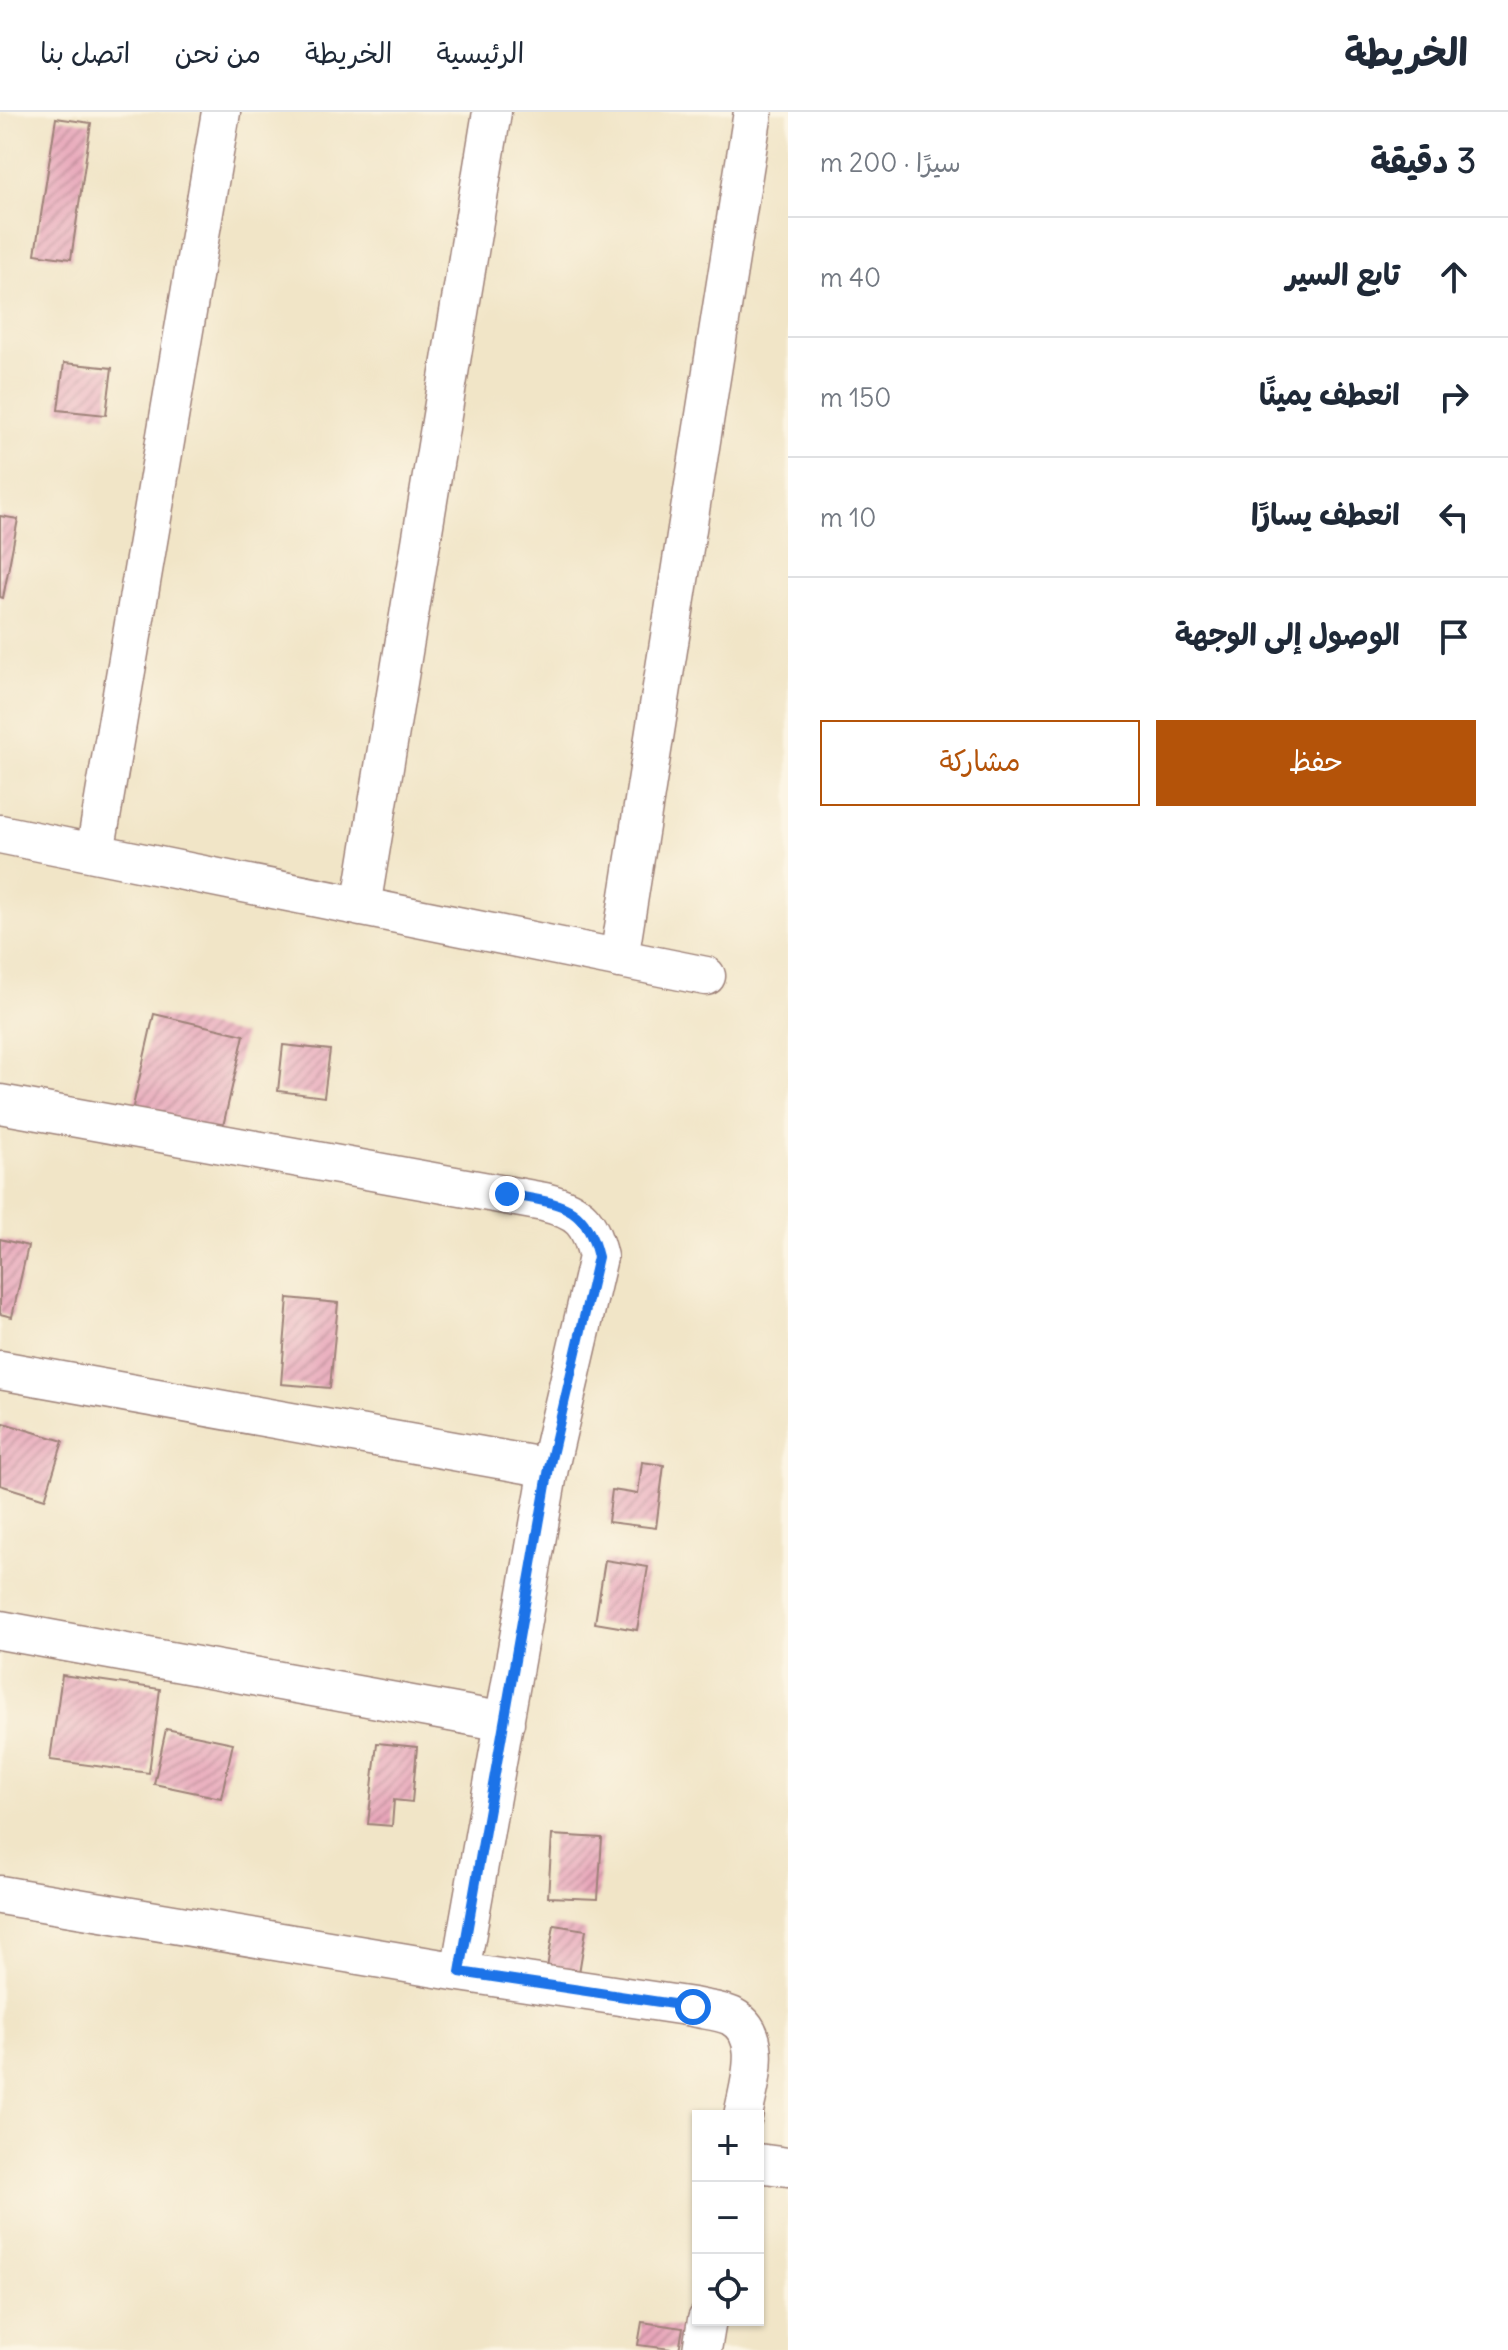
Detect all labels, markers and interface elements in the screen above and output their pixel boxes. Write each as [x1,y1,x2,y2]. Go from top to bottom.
text: الخريطة [1344,29,1468,76]
text: اتصل بنا [40,35,130,71]
text: من نحن [174,35,261,71]
text: الخريطة [305,35,392,71]
text: الرئيسية [436,35,524,71]
text: 3 دقيقة [1370,139,1476,182]
text: سيرًا · 200 m [820,146,961,179]
text: تابع السير [1286,255,1400,293]
icon: ahead [1432,255,1476,299]
text: 40 m [820,261,881,294]
text: انعطف يمينًا [1259,375,1400,413]
icon: right [1432,375,1476,419]
text: 150 m [820,381,891,414]
text: انعطف يسارًا [1251,495,1400,533]
icon: left [1432,495,1476,539]
text: 10 m [820,501,876,534]
text: الوصول إلى الوجهة [1175,615,1400,653]
icon: arrive [1432,615,1476,659]
button: مشاركة [820,720,1140,806]
button: حفظ [1156,720,1476,806]
route end [489,1176,525,1212]
route start [675,1989,711,2025]
map controls [692,2110,764,2326]
button: + [692,2110,764,2182]
button: − [692,2182,764,2254]
button: locate [692,2254,764,2326]

